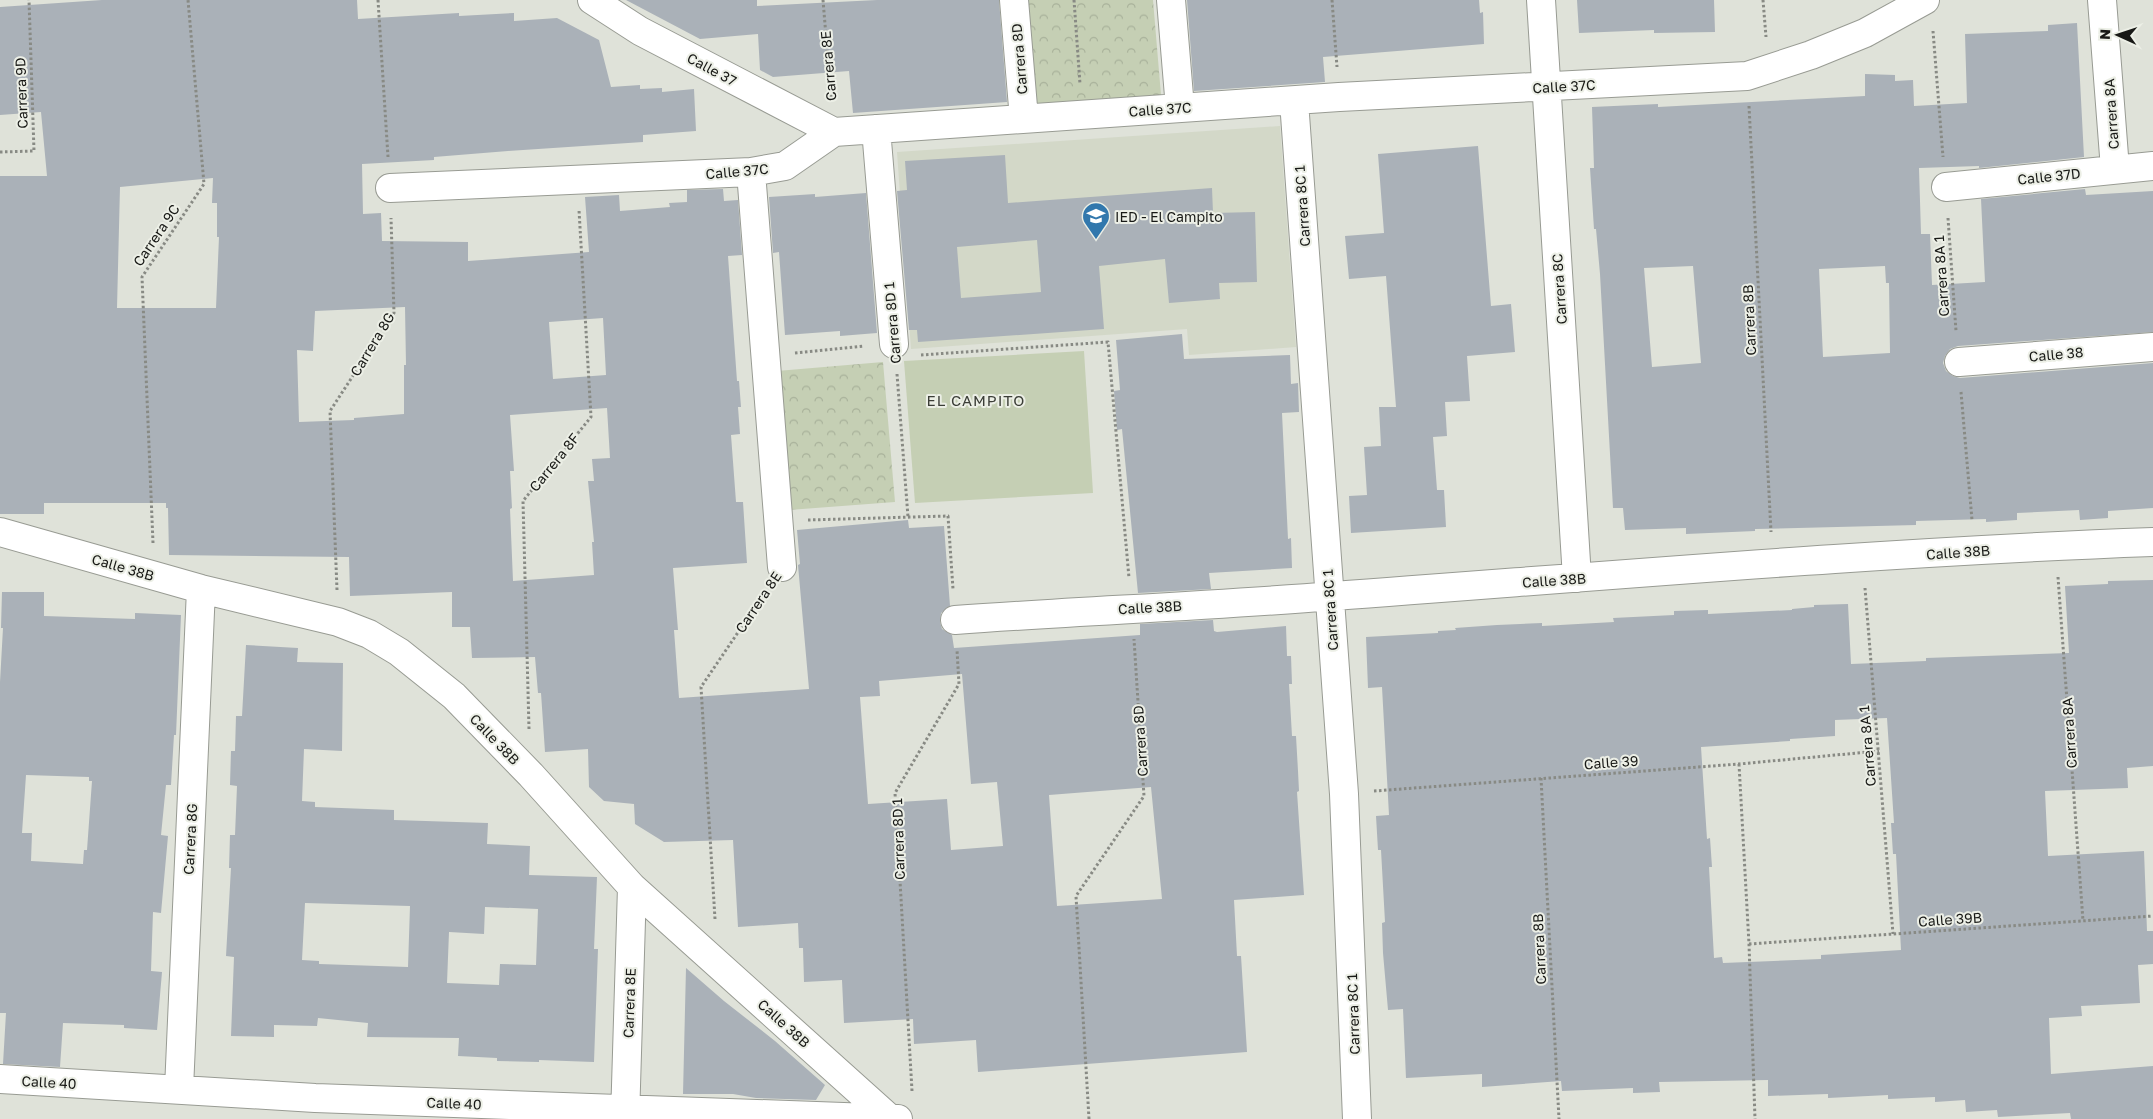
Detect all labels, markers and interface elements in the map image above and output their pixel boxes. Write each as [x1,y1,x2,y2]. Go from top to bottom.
north arrow [2093,10,2143,60]
street label: Carrera 8D [1007,23,1031,95]
text: N [2096,29,2113,40]
street label: Carrera 8E [816,30,840,102]
street label: Calle 37 [684,49,740,89]
street label: Carrera 9D [11,57,31,129]
street label: Calle 37C [1532,76,1596,96]
street label: Carrera 8A [2100,77,2122,150]
street label: Calle 37C [1128,98,1192,120]
street label: Calle 37C [705,160,769,182]
street label: Calle 37D [2017,164,2081,188]
street label: Carrera 8C 1 [1291,165,1313,247]
street label: Carrera 9C [129,201,183,269]
school or university icon: IED - El Campito [1081,201,1111,240]
place label: IED - El Campito [1115,208,1223,225]
street label: Carrera 8A 1 [1930,235,1952,317]
street label: Carrera 8C [1548,253,1570,325]
street label: Carrera 8D 1 [880,281,904,364]
street label: Carrera 8B [1739,284,1759,356]
street label: Carrera 8G [346,309,398,379]
street label: Calle 38 [2028,343,2084,365]
district label: EL CAMPITO [927,391,1025,409]
street label: Carrera 8F [525,429,583,495]
street label: Calle 38B [1925,541,1991,563]
street label: Calle 38B [90,550,156,584]
street label: Carrera 8E [731,568,785,636]
street label: Carrera 8C 1 [1319,569,1341,651]
street label: Calle 38B [1521,569,1587,591]
street label: Calle 38B [1118,597,1182,617]
street label: Carrera 8A [2058,696,2080,769]
street label: Carrera 8D [1129,705,1151,777]
street label: Carrera 8A 1 [1855,705,1879,787]
street label: Calle 38B [467,710,523,768]
street label: Calle 39 [1583,752,1639,772]
street label: Carrera 8D 1 [888,798,908,880]
street label: Carrera 8G [180,803,200,875]
street label: Calle 39B [1918,908,1982,930]
street label: Carrera 8B [1529,913,1549,985]
street label: Carrera 8E [619,968,639,1038]
street label: Carrera 8C 1 [1343,973,1363,1055]
street label: Calle 38B [755,995,813,1051]
street label: Calle 40 [21,1072,77,1092]
street label: Calle 40 [426,1094,482,1112]

